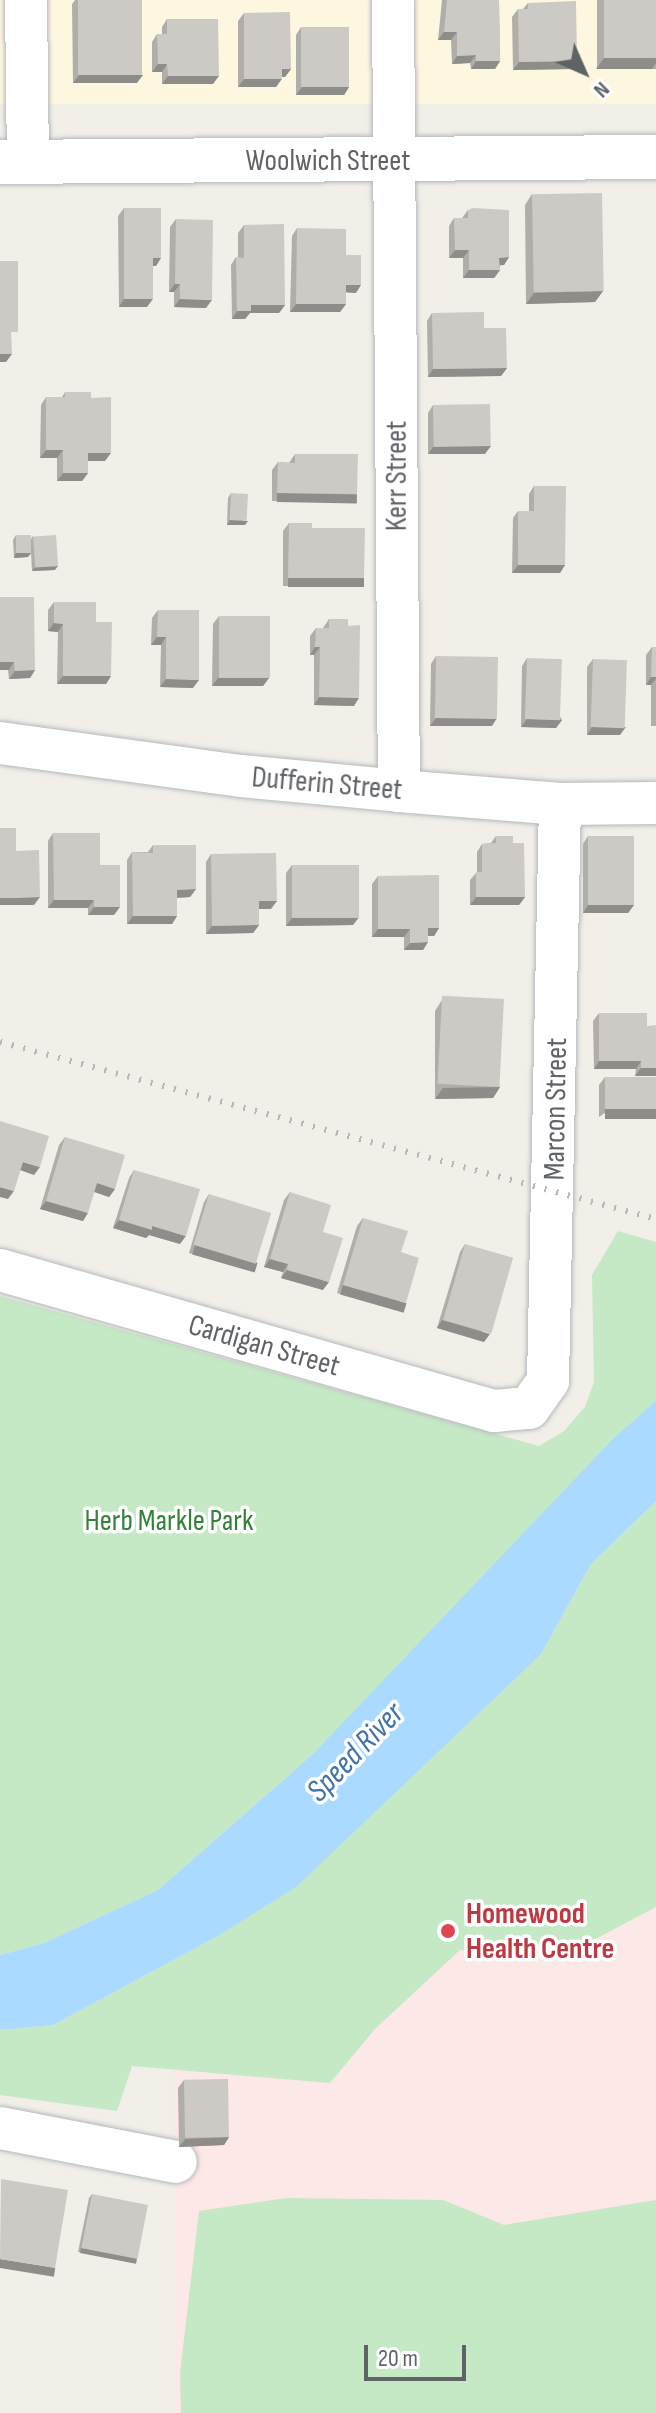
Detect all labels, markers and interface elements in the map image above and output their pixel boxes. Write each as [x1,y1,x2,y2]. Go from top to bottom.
north arrow [544,32,624,112]
text: N [588,76,615,103]
street label: Woolwich Street [246,143,410,179]
street label: Kerr Street [379,421,415,531]
street label: Dufferin Street [250,759,404,809]
street label: Marcon Street [537,1037,575,1181]
street label: Cardigan Street [184,1307,344,1385]
park label: Herb Markle Park [85,1503,253,1539]
water label: Speed River [299,1695,413,1811]
place label: Homewood Health Centre [466,1896,614,1966]
marker: Homewood Health Centre [437,1920,459,1942]
scale bar [368,2329,470,2379]
text: 20 m [378,2344,418,2373]

